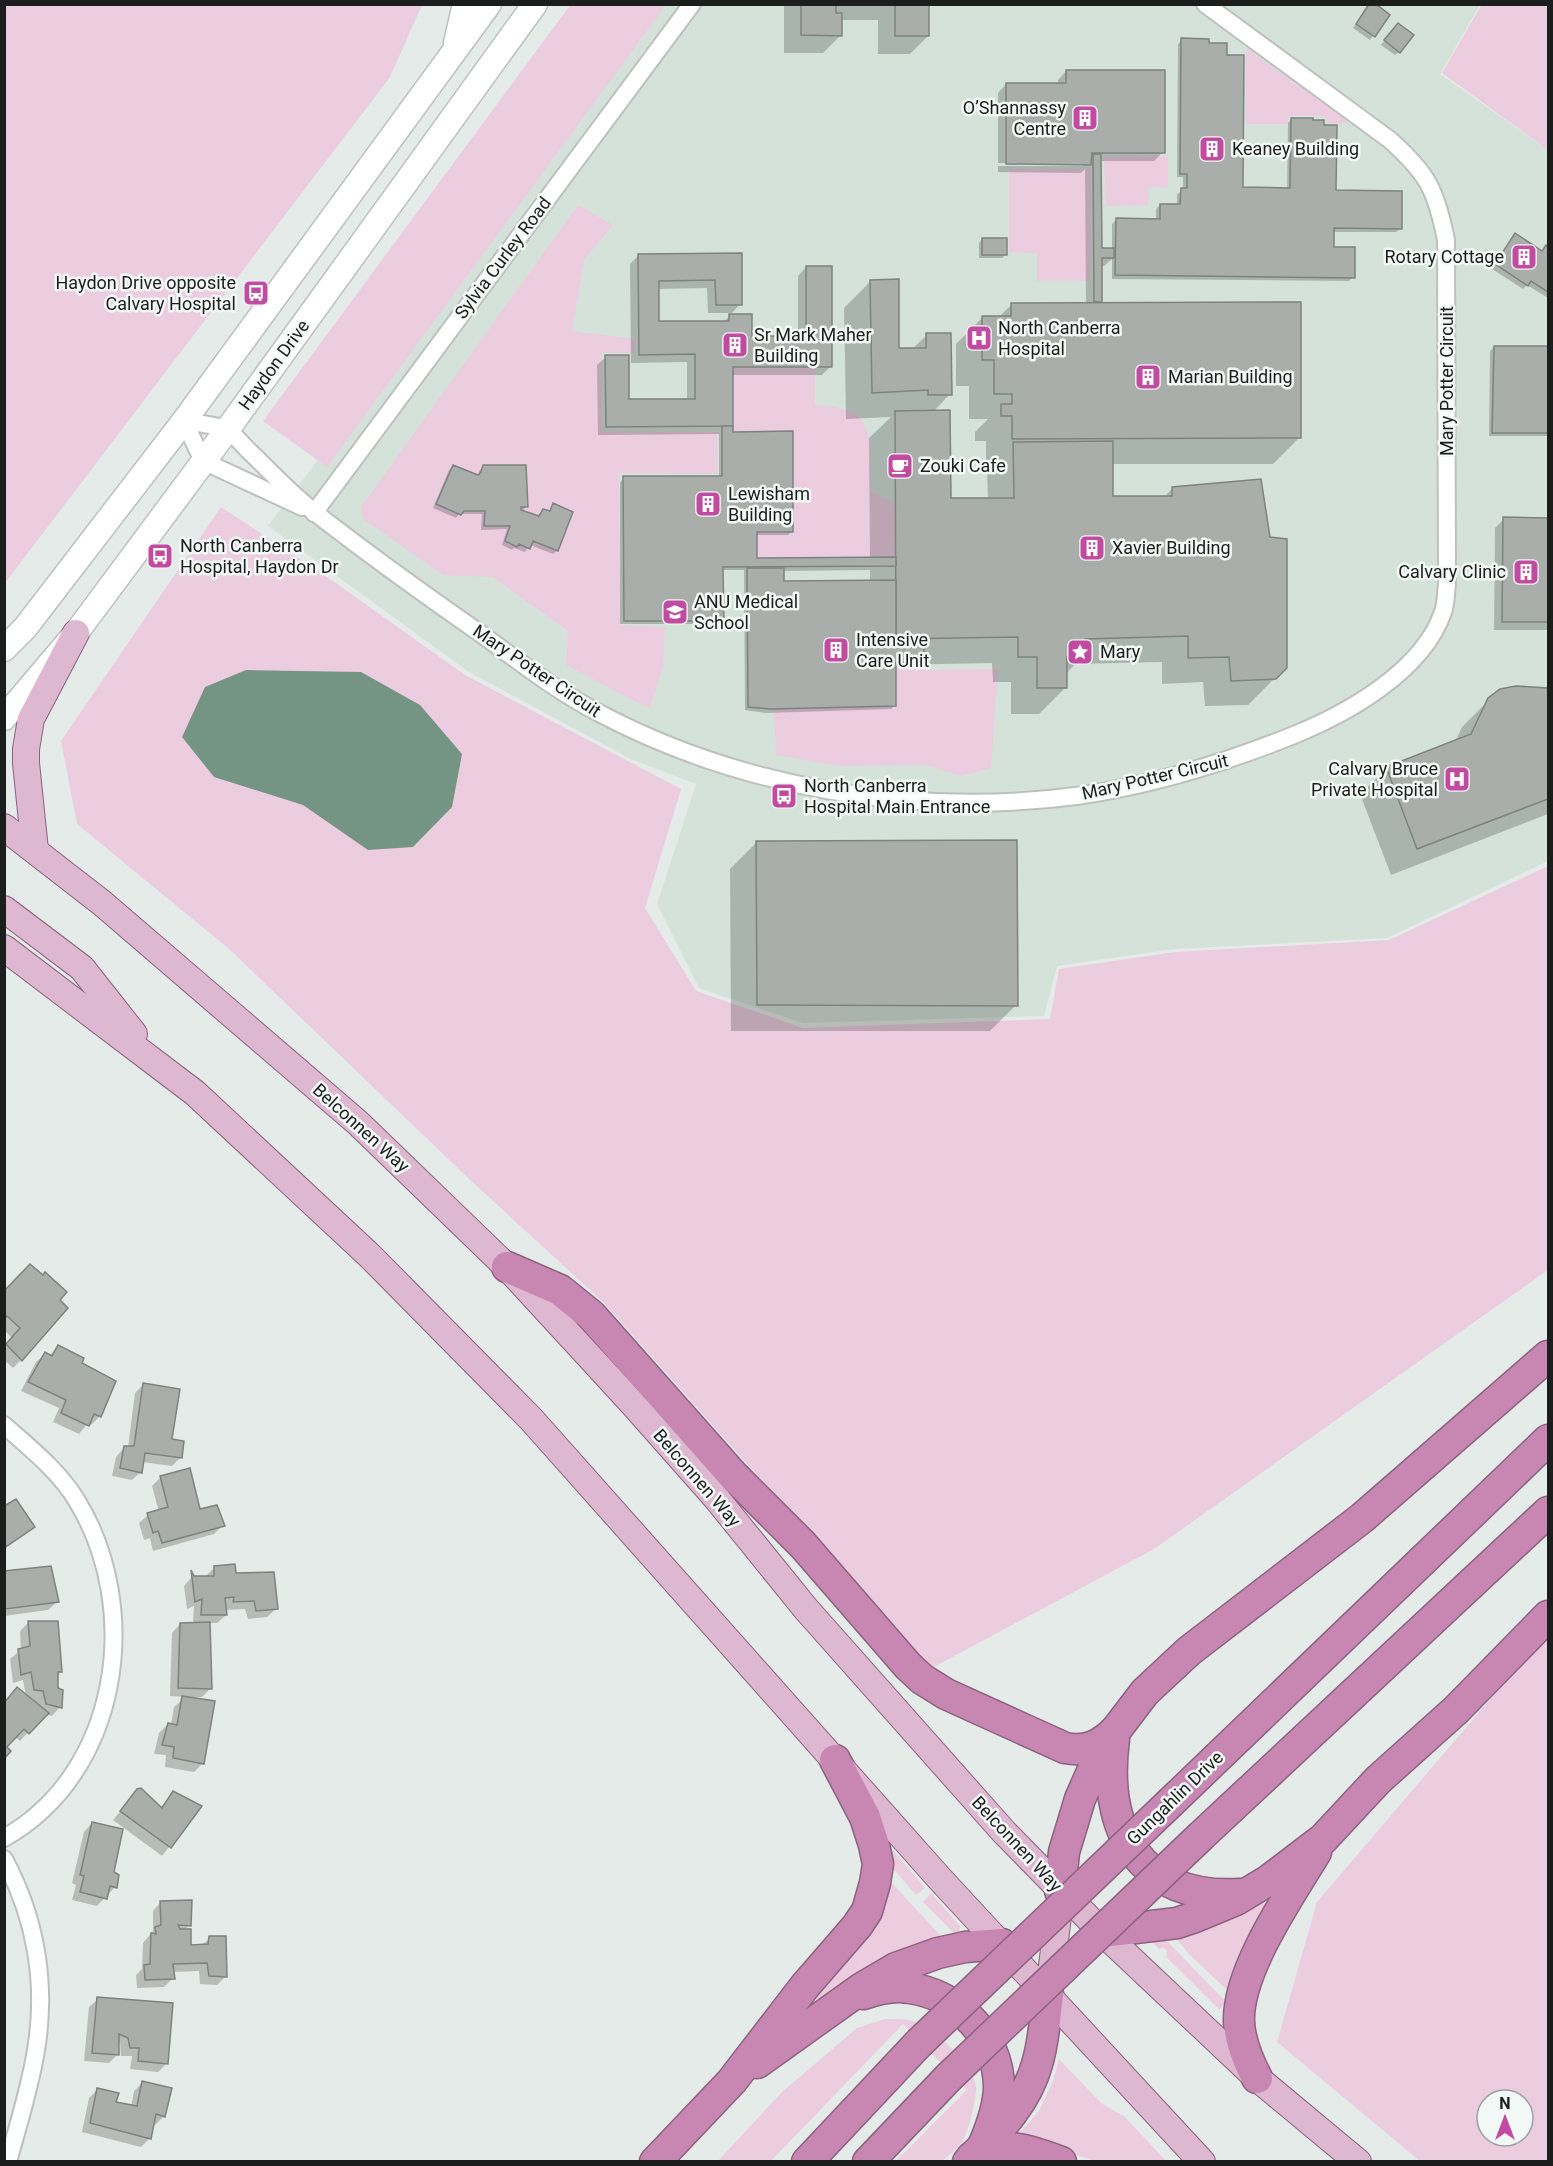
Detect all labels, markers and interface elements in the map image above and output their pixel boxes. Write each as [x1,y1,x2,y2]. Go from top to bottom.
place label: O’Shannassy Centre [963,97,1066,139]
building icon: O’Shannassy Centre [1070,103,1100,133]
building icon: Keaney Building [1197,134,1227,164]
place label: Keaney Building [1232,138,1359,159]
street label: Sylvia Curley Road [450,193,555,323]
building icon: Rotary Cottage [1509,242,1539,272]
place label: Rotary Cottage [1385,246,1504,267]
place label: Haydon Drive opposite Calvary Hospital [56,272,236,314]
bus stop icon: Haydon Drive opposite Calvary Hospital [241,278,271,308]
street label: Mary Potter Circuit [1436,306,1457,456]
street label: Haydon Drive [234,316,313,414]
place label: North Canberra Hospital [998,317,1121,359]
hospital icon: North Canberra Hospital [964,323,994,353]
place label: Sr Mark Maher Building [754,324,872,366]
building icon: Sr Mark Maher Building [720,330,750,360]
building icon: Marian Building [1133,362,1163,392]
place label: Marian Building [1168,366,1293,387]
cafe icon: Zouki Cafe [885,451,915,481]
place label: Zouki Cafe [920,455,1006,476]
place label: Lewisham Building [728,483,810,525]
building icon: Lewisham Building [693,489,723,519]
building icon: Xavier Building [1077,533,1107,563]
place label: North Canberra Hospital, Haydon Dr [180,535,339,577]
place label: Xavier Building [1112,537,1231,558]
bus stop icon: North Canberra Hospital, Haydon Dr [145,541,175,571]
building icon: Calvary Clinic [1511,557,1541,587]
place label: Calvary Clinic [1398,561,1506,582]
place label: ANU Medical School [694,591,798,633]
school or university icon: ANU Medical School [660,597,690,627]
street label: Mary Potter Circuit [469,620,605,721]
place label: Intensive Care Unit [856,629,929,671]
building icon: Intensive Care Unit [821,635,851,665]
place icon: Mary [1065,637,1095,667]
place label: Mary [1100,641,1141,662]
street label: Mary Potter Circuit [1080,749,1230,804]
place label: Calvary Bruce Private Hospital [1311,758,1438,800]
hospital icon: Calvary Bruce Private Hospital [1442,764,1472,794]
place label: North Canberra Hospital Main Entrance [804,775,990,817]
bus stop icon: North Canberra Hospital Main Entrance [769,781,799,811]
street label: Belconnen Way [309,1079,414,1177]
street label: Belconnen Way [649,1425,746,1531]
street label: Gungahlin Drive [1122,1746,1227,1849]
street label: Belconnen Way [968,1792,1067,1896]
north arrow [1475,2088,1535,2148]
text: N [1499,2094,1511,2113]

